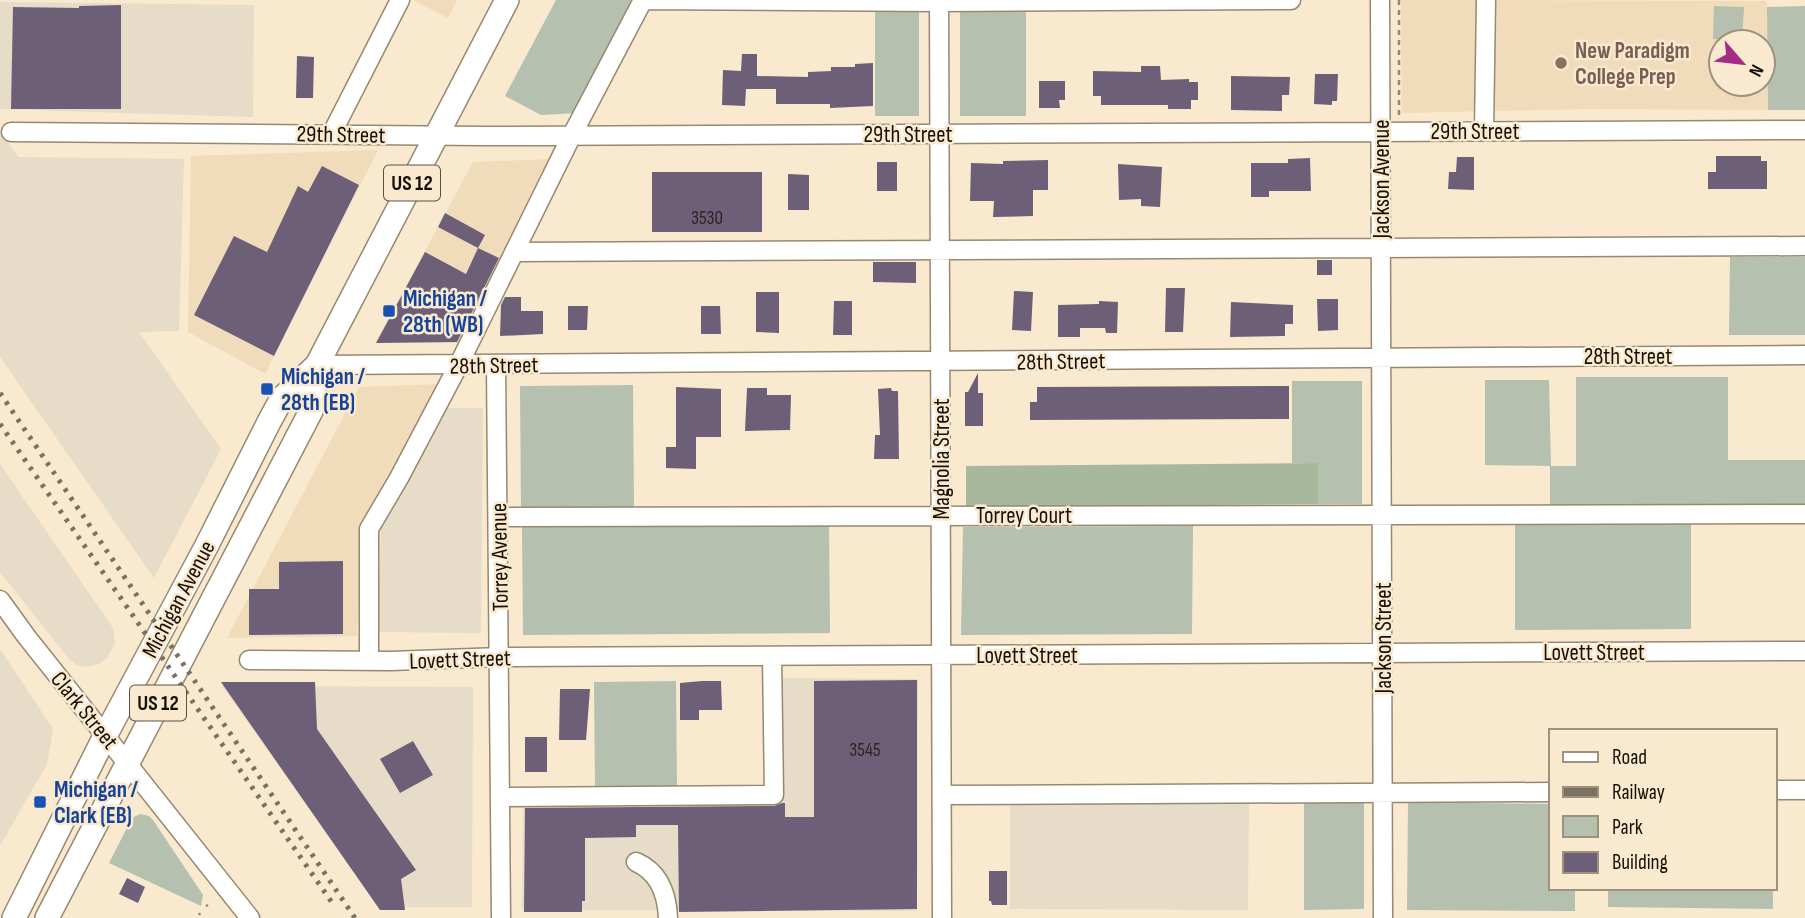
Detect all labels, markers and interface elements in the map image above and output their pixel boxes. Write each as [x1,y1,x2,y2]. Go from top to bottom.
north arrow [1707,28,1777,98]
place label: New Paradigm College Prep [1575,37,1690,91]
marker: New Paradigm College Prep [1553,55,1569,71]
text: N [1743,60,1768,80]
street label: 29th Street [1431,118,1519,146]
street label: 29th Street [296,120,386,150]
street label: Jackson Avenue [1368,120,1396,239]
street label: 29th Street [864,121,952,149]
road number: US 12 [384,166,440,200]
house number: 3530 [691,207,723,230]
place label: Michigan / 28th (WB) [403,285,488,339]
marker: Michigan / 28th (WB) [381,303,397,319]
street label: 28th Street [1584,343,1672,371]
street label: 28th Street [1016,347,1106,377]
street label: 28th Street [449,351,539,381]
place label: Michigan / 28th (EB) [281,363,366,417]
marker: Michigan / 28th (EB) [259,381,275,397]
street label: Magnolia Street [928,398,956,520]
street label: Torrey Court [976,502,1072,530]
street label: Torrey Avenue [485,503,515,611]
street label: Michigan Avenue [136,536,221,663]
street label: Jackson Street [1370,582,1398,695]
street label: Lovett Street [1543,639,1645,667]
street label: Lovett Street [976,642,1078,670]
street label: Lovett Street [409,644,511,676]
street label: Clark Street [44,666,124,755]
road number: US 12 [130,686,186,720]
legend [1549,729,1777,890]
house number: 3545 [849,739,881,762]
text: Road [1612,745,1647,770]
place label: Michigan / Clark (EB) [54,776,139,830]
text: Railway [1612,780,1665,805]
marker: Michigan / Clark (EB) [32,794,48,810]
text: Park [1612,815,1643,840]
text: Building [1612,850,1668,875]

